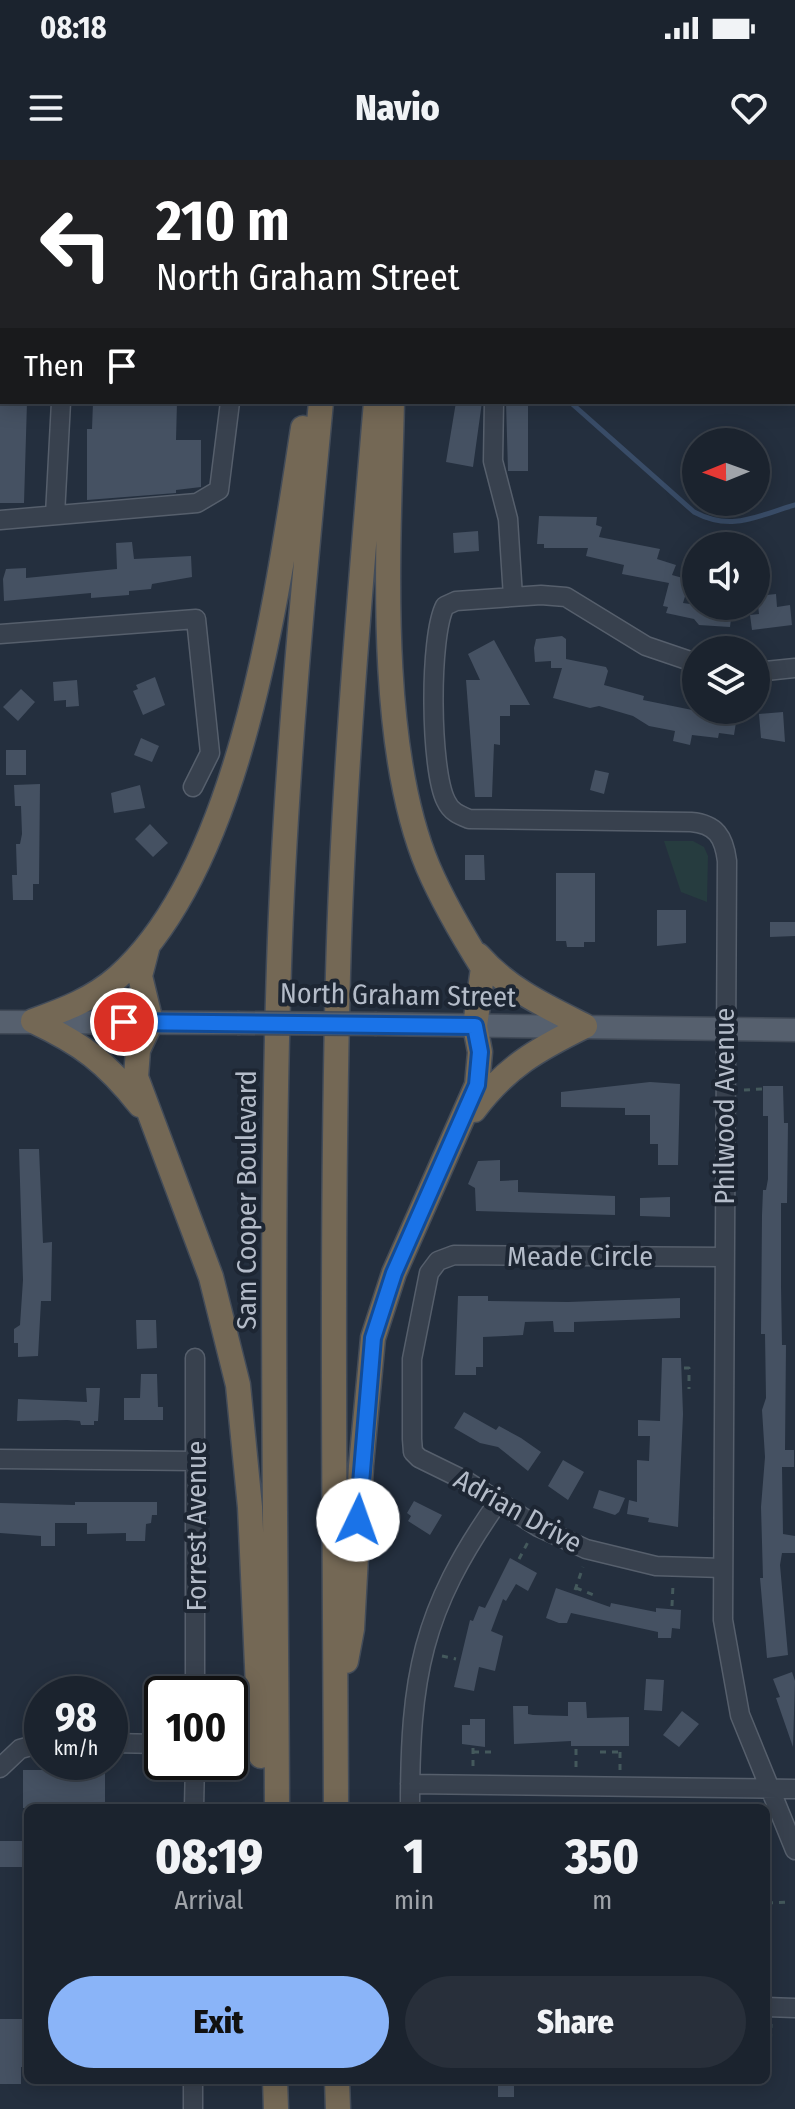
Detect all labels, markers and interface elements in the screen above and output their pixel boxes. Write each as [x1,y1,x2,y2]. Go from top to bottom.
text: 08:18 [40,10,107,46]
icon: menu [24,86,68,130]
text: Navio [355,86,440,130]
icon: heart [727,86,771,130]
text: 210 m [156,188,290,255]
icon: left [24,192,128,296]
text: North Graham Street [156,256,460,300]
icon: arrive [100,344,144,388]
text: Then [24,348,84,384]
north arrow [682,428,770,516]
map controls [682,428,770,724]
button: sound [682,532,770,620]
button: layers [682,636,770,724]
street label: North Graham Street [280,976,517,1014]
pin [90,988,158,1056]
icon: arrive [102,1000,146,1044]
street label: Philwood Avenue [708,1008,741,1204]
street label: Sam Cooper Boulevard [230,1070,263,1330]
street label: Meade Circle [507,1240,653,1273]
street label: Forrest Avenue [180,1441,213,1611]
street label: Adrian Drive [448,1462,588,1560]
position arrow [316,1478,400,1562]
speed limit sign: 100 [144,1676,248,1780]
text: 98 [55,1694,97,1742]
text: km/h [54,1736,98,1760]
text: 08:19 [155,1828,263,1886]
text: 1 [404,1828,425,1886]
text: 350 [565,1828,639,1886]
text: Arrival [175,1885,244,1916]
text: min [394,1885,434,1916]
text: m [592,1885,612,1916]
button: Exit [48,1976,389,2068]
button: Share [405,1976,746,2068]

